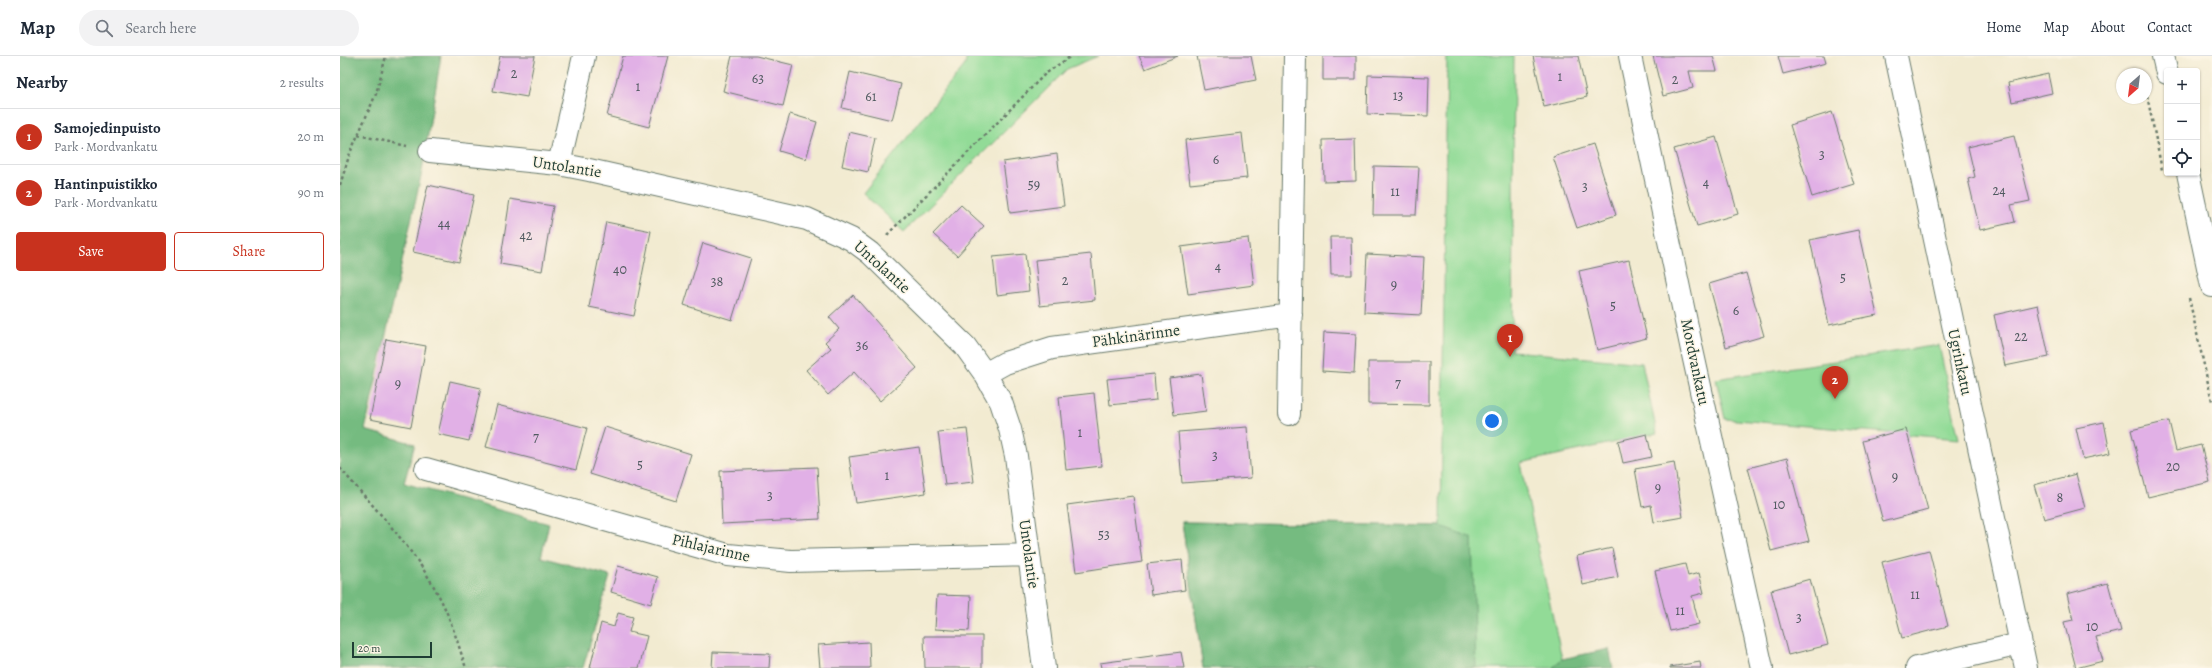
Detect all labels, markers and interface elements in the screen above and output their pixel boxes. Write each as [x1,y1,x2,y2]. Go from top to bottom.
search box [79,10,359,46]
text: Map [20,15,55,41]
icon: search [93,17,115,39]
text: Search here [125,18,197,38]
text: Home [1986,18,2021,37]
text: Map [2043,18,2069,37]
text: About [2091,18,2125,37]
text: Contact [2147,18,2192,37]
house number: 2 [511,64,518,83]
house number: 1 [1558,67,1563,86]
north arrow [2116,68,2152,104]
map controls [2164,68,2200,176]
button: + [2164,68,2200,104]
house number: 63 [752,69,764,88]
house number: 2 [1672,70,1679,89]
text: Nearby [16,71,67,94]
text: 2 results [280,74,324,91]
house number: 1 [636,77,641,96]
house number: 13 [1393,86,1403,105]
house number: 61 [865,87,877,106]
button: − [2164,104,2200,140]
text: Samojedinpuisto [54,118,161,138]
text: 1 [27,128,31,145]
text: 20 m [298,128,324,145]
text: Park · Mordvankatu [54,138,158,155]
button: locate [2164,140,2200,176]
house number: 3 [1819,145,1825,164]
house number: 6 [1213,150,1219,169]
street label: Untolantie [531,151,603,183]
house number: 4 [1703,173,1709,192]
text: Hantinpuistikko [54,174,158,194]
house number: 59 [1028,175,1040,194]
house number: 3 [1582,177,1588,196]
house number: 24 [1993,181,2006,200]
house number: 11 [1390,182,1400,201]
text: 2 [26,184,32,201]
text: 90 m [298,184,324,201]
text: Park · Mordvankatu [54,194,158,211]
house number: 44 [438,214,450,233]
house number: 42 [520,226,533,245]
button: Save [16,232,166,271]
button: Share [174,232,324,271]
street label: Untolantie [849,236,915,298]
house number: 4 [1215,257,1221,276]
house number: 40 [613,260,627,279]
house number: 5 [1840,268,1846,287]
house number: 2 [1062,271,1069,290]
house number: 38 [711,272,724,291]
house number: 9 [1391,275,1397,294]
house number: 5 [1610,296,1616,315]
house number: 6 [1733,301,1739,320]
street label: Mordvankatu [1675,317,1715,408]
street label: Pähkinärinne [1091,319,1181,353]
pin: 1 [1497,324,1523,357]
street label: Ugrinkatu [1942,327,1978,398]
house number: 22 [2014,327,2028,346]
house number: 36 [856,336,868,355]
pin: 2 [1822,366,1848,399]
house number: 9 [395,374,401,393]
house number: 7 [1395,374,1401,393]
your location [1482,411,1502,431]
house number: 1 [1078,423,1083,442]
house number: 7 [533,428,539,447]
house number: 3 [1212,446,1218,465]
house number: 5 [637,455,643,474]
house number: 20 [2166,457,2180,476]
house number: 1 [885,466,890,485]
house number: 9 [1892,467,1898,486]
house number: 9 [1655,478,1661,497]
house number: 3 [767,486,773,505]
house number: 8 [2057,488,2064,507]
house number: 10 [1773,495,1785,514]
street label: Untolantie [1013,518,1045,590]
house number: 53 [1098,525,1110,544]
street label: Pihlajarinne [670,528,752,568]
house number: 11 [1910,585,1920,604]
house number: 11 [1675,601,1685,620]
house number: 3 [1796,608,1802,627]
house number: 10 [2086,617,2098,636]
scale bar [352,640,432,659]
text: 20 m [358,641,380,656]

